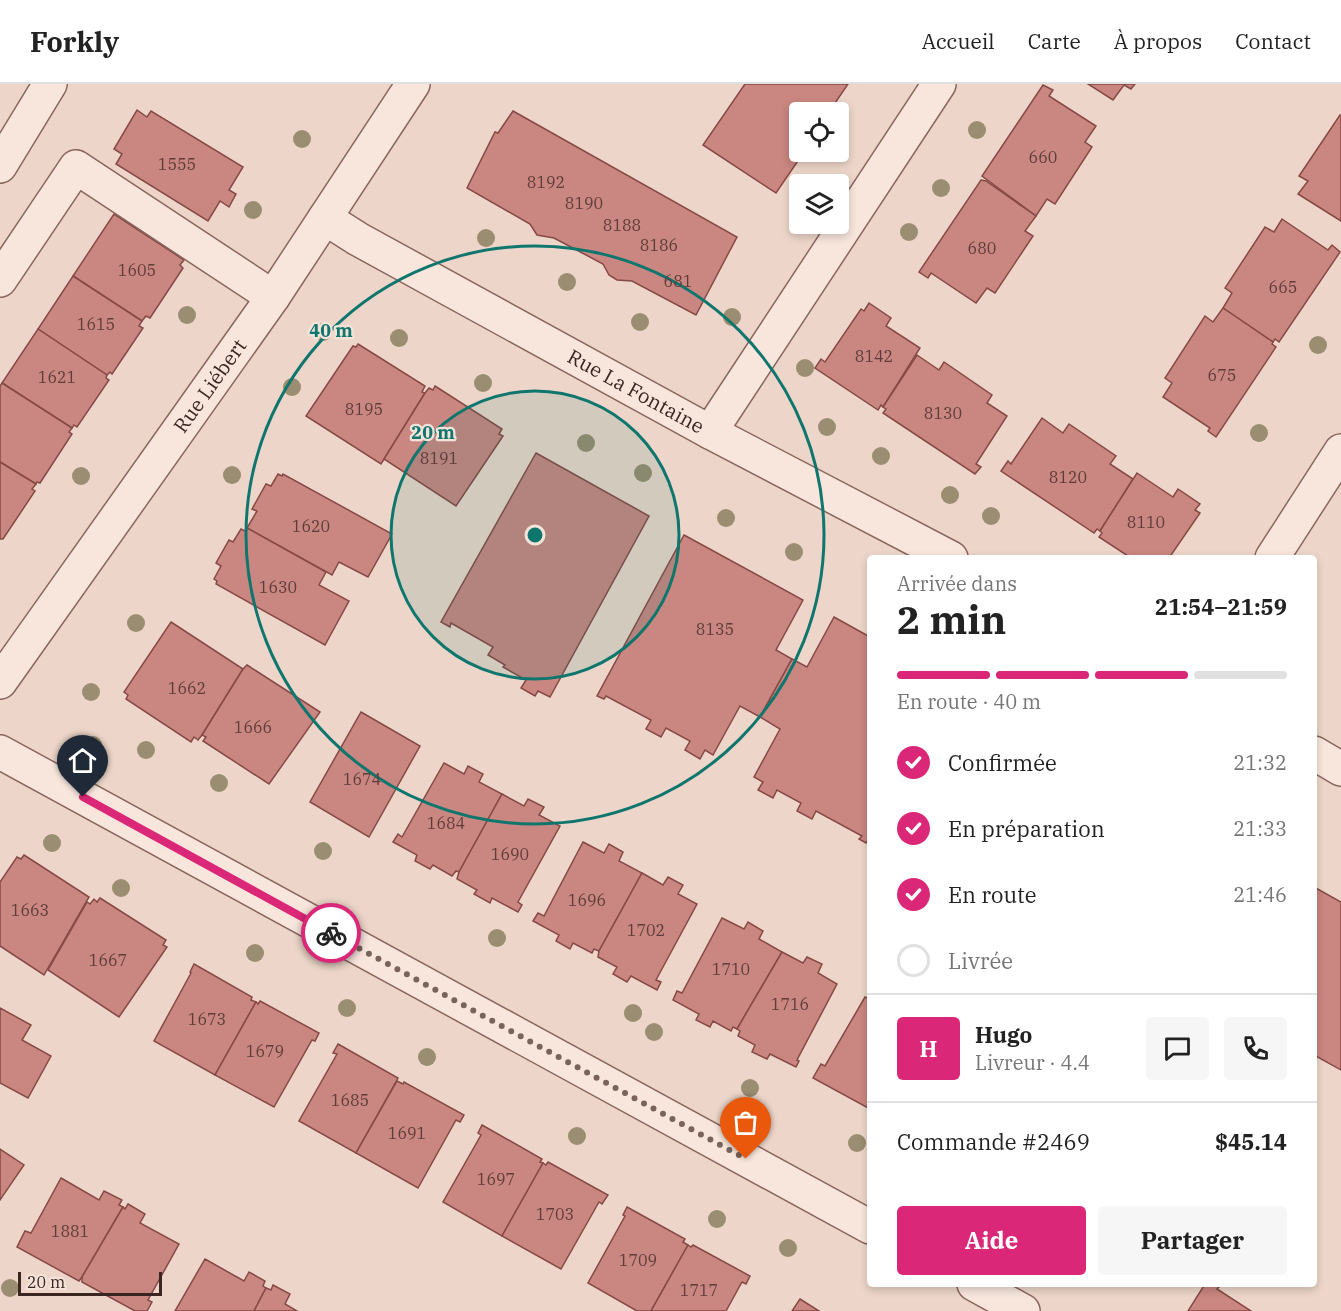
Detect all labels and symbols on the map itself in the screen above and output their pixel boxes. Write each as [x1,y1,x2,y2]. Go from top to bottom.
house number: 660 [1029,147,1057,167]
house number: 1555 [158,154,196,174]
house number: 8192 [527,172,565,192]
house number: 8190 [565,193,603,213]
house number: 8188 [603,215,641,235]
house number: 8186 [640,235,678,255]
house number: 680 [968,238,996,258]
house number: 1605 [118,260,156,280]
house number: 681 [664,271,692,291]
house number: 665 [1269,277,1297,297]
house number: 1615 [77,314,115,334]
text: 40 m [309,319,353,342]
street label: Rue Liébert [167,333,252,438]
street label: Rue La Fontaine [563,342,709,439]
house number: 8142 [855,346,893,366]
house number: 675 [1208,365,1236,385]
house number: 1621 [38,367,76,387]
house number: 8195 [345,399,383,419]
house number: 8130 [924,403,962,423]
text: 20 m [411,421,455,444]
house number: 8191 [420,448,458,468]
house number: 8120 [1049,467,1087,487]
house number: 8110 [1127,512,1165,532]
house number: 1620 [292,516,330,536]
centre of rings [525,525,545,545]
house number: 1630 [259,577,297,597]
house number: 8135 [696,619,734,639]
house number: 1662 [168,678,206,698]
house number: 1666 [234,717,272,737]
pin [57,735,108,797]
house number: 1674 [343,769,381,789]
house number: 1684 [427,813,465,833]
house number: 1690 [491,844,529,864]
house number: 1696 [568,890,606,910]
house number: 1663 [11,900,49,920]
courier [301,903,361,963]
house number: 1702 [627,920,665,940]
house number: 1667 [89,950,127,970]
house number: 1710 [712,959,750,979]
house number: 1716 [771,994,809,1014]
house number: 1673 [188,1009,226,1029]
house number: 1679 [246,1041,284,1061]
house number: 1685 [331,1090,369,1110]
pin [720,1097,771,1159]
house number: 1691 [388,1123,426,1143]
house number: 1697 [477,1169,515,1189]
house number: 1703 [536,1204,574,1224]
house number: 1881 [51,1221,89,1241]
house number: 1709 [619,1250,657,1270]
scale bar [18,1269,162,1296]
house number: 1717 [680,1280,718,1300]

